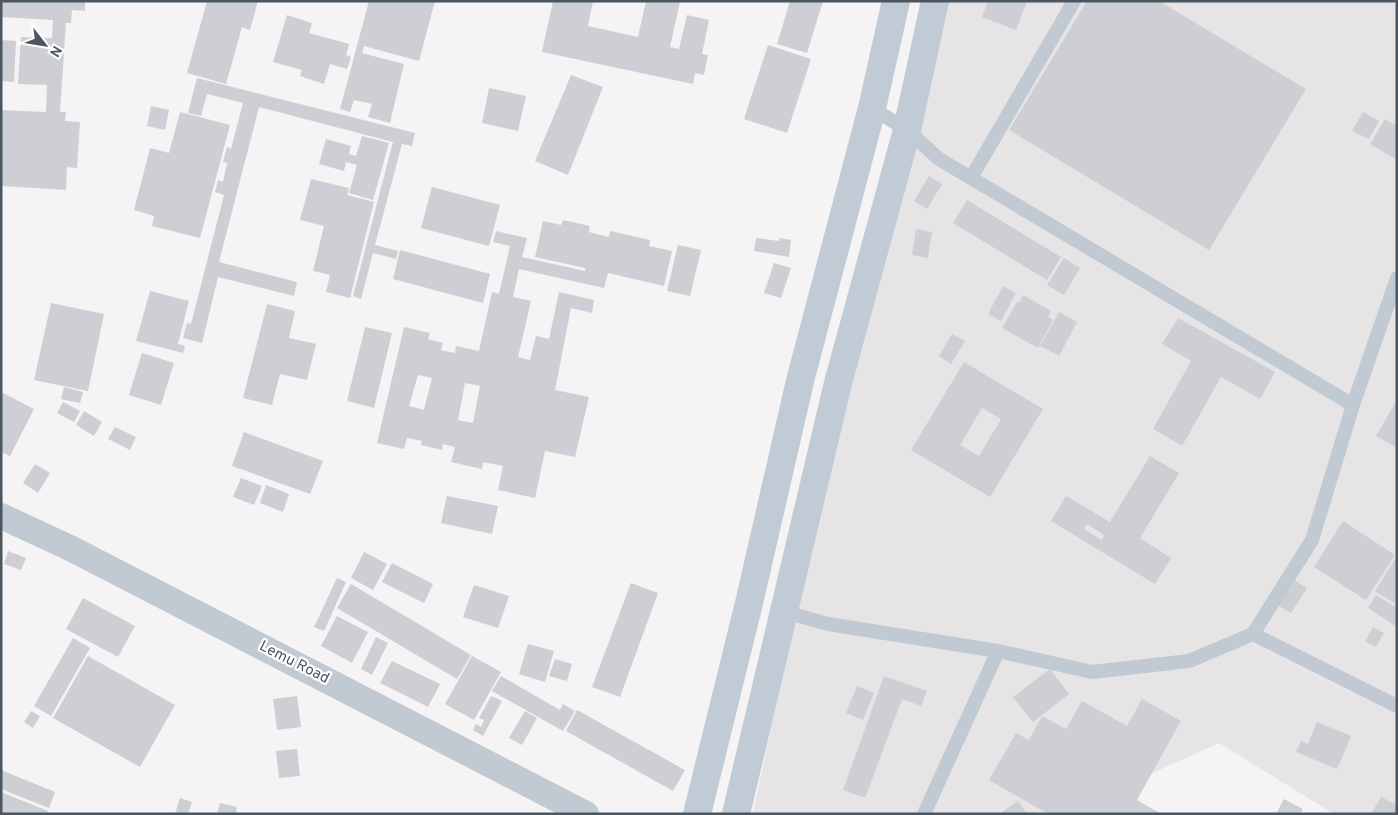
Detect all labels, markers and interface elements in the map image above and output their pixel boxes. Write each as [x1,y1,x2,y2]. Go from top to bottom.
north arrow [20,20,70,70]
text: N [45,42,65,60]
street label: Lemu Road [256,637,332,689]

